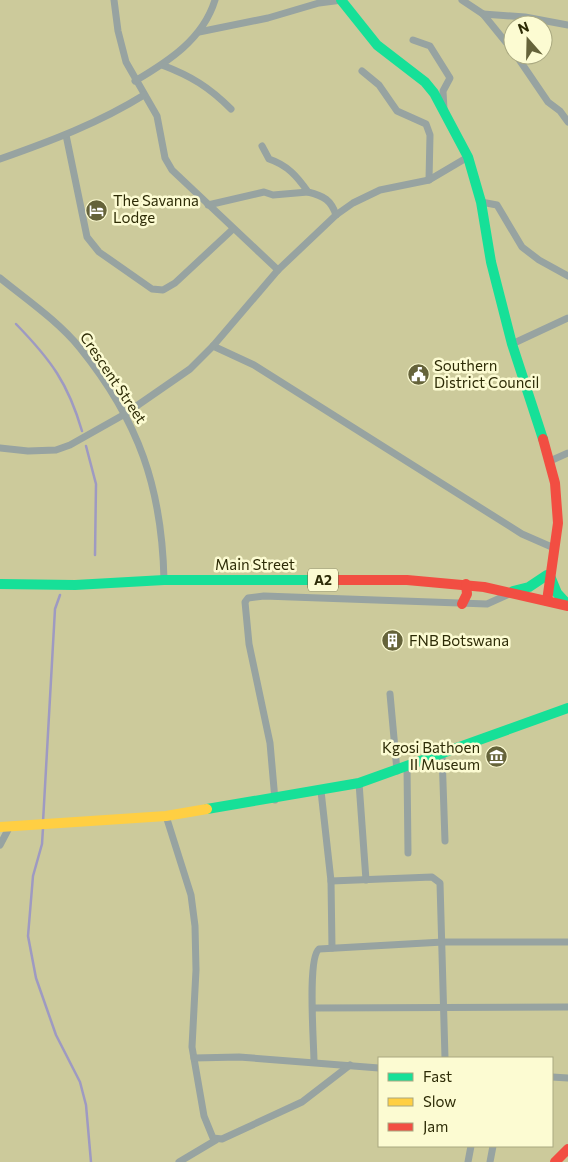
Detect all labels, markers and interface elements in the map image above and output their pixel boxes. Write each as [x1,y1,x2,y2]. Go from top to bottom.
north arrow [503,15,553,65]
text: N [516,18,531,37]
place label: The Savanna Lodge [113,191,199,226]
hotel icon: The Savanna Lodge [85,198,109,222]
street label: Crescent Street [77,328,151,426]
place label: Southern District Council [434,356,539,391]
public building icon: Southern District Council [406,363,430,387]
street label: Main Street [215,555,295,573]
road number: A2 [308,568,338,592]
building icon: FNB Botswana [381,629,405,653]
place label: FNB Botswana [409,631,509,649]
place label: Kgosi Bathoen II Museum [382,738,480,773]
museum icon: Kgosi Bathoen II Museum [484,745,508,769]
legend [378,1057,553,1147]
text: Fast [423,1067,452,1085]
text: Slow [423,1092,456,1110]
text: Jam [423,1117,448,1135]

